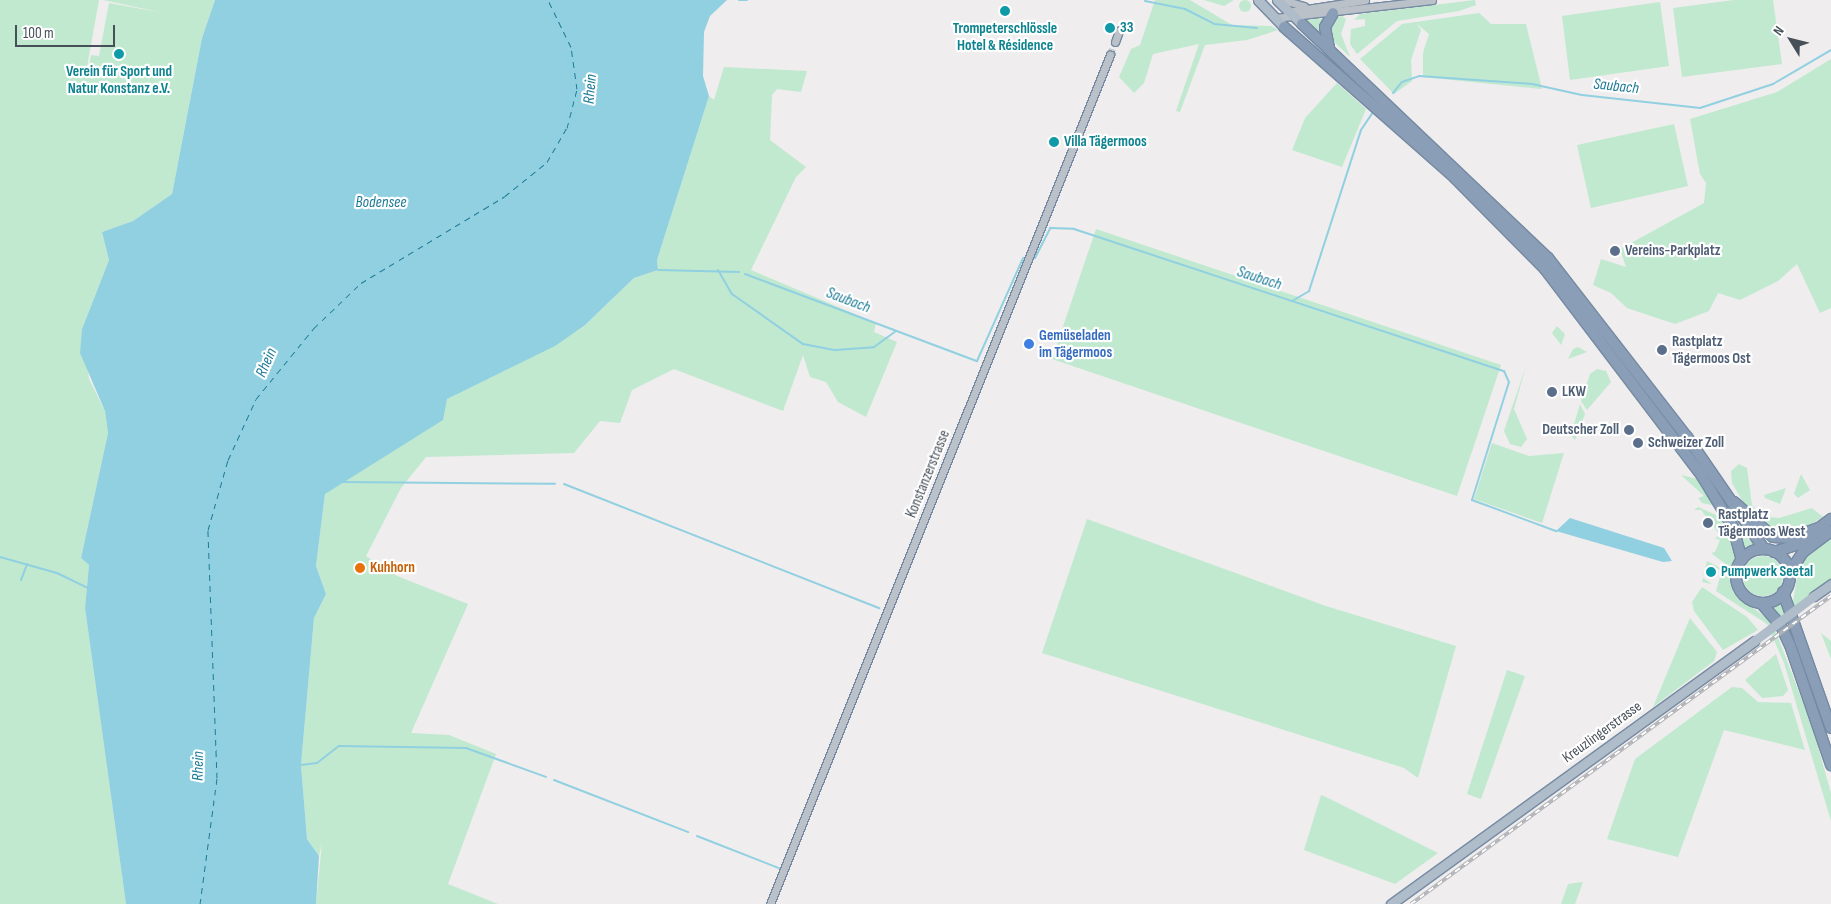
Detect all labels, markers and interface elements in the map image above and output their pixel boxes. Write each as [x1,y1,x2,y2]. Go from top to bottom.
marker: Trompeterschlössle Hotel & Résidence [999,5,1011,17]
scale bar [18,15,118,47]
north arrow [1766,15,1816,65]
place label: Trompeterschlössle Hotel & Résidence [953,19,1057,54]
place label: 33 [1120,19,1133,37]
marker: 33 [1104,22,1116,34]
text: N [1769,23,1788,39]
text: 100 m [23,24,54,43]
marker: Verein für Sport und Natur Konstanz e.V. [113,48,125,60]
place label: Verein für Sport und Natur Konstanz e.V. [66,62,172,97]
water label: Rhein [580,73,602,105]
water label: Saubach [1592,75,1640,99]
place label: Villa Tägermoos [1064,133,1147,151]
marker: Villa Tägermoos [1048,136,1060,148]
water label: Bodensee [355,193,407,213]
place label: Vereins-Parkplatz [1625,242,1721,260]
marker: Vereins-Parkplatz [1609,245,1621,257]
water label: Saubach [1234,263,1284,295]
water label: Saubach [823,284,873,318]
place label: Gemüseladen im Tägermoos [1039,326,1112,361]
place label: Rastplatz Tägermoos Ost [1672,332,1751,367]
marker: Gemüseladen im Tägermoos [1023,338,1035,350]
marker: Rastplatz Tägermoos Ost [1656,344,1668,356]
water label: Rhein [252,345,282,381]
place label: LKW [1562,383,1586,401]
marker: LKW [1546,386,1558,398]
place label: Deutscher Zoll [1542,421,1619,439]
marker: Deutscher Zoll [1623,424,1635,436]
street label: Konstanzerstrasse [902,428,954,520]
place label: Schweizer Zoll [1648,434,1724,452]
marker: Schweizer Zoll [1632,437,1644,449]
place label: Rastplatz Tägermoos West [1718,505,1805,540]
marker: Rastplatz Tägermoos West [1702,517,1714,529]
place label: Kuhhorn [370,559,415,577]
marker: Kuhhorn [354,562,366,574]
place label: Pumpwerk Seetal [1721,563,1813,581]
marker: Pumpwerk Seetal [1705,566,1717,578]
street label: Kreuzlingerstrasse [1559,697,1645,767]
water label: Rhein [189,751,209,781]

